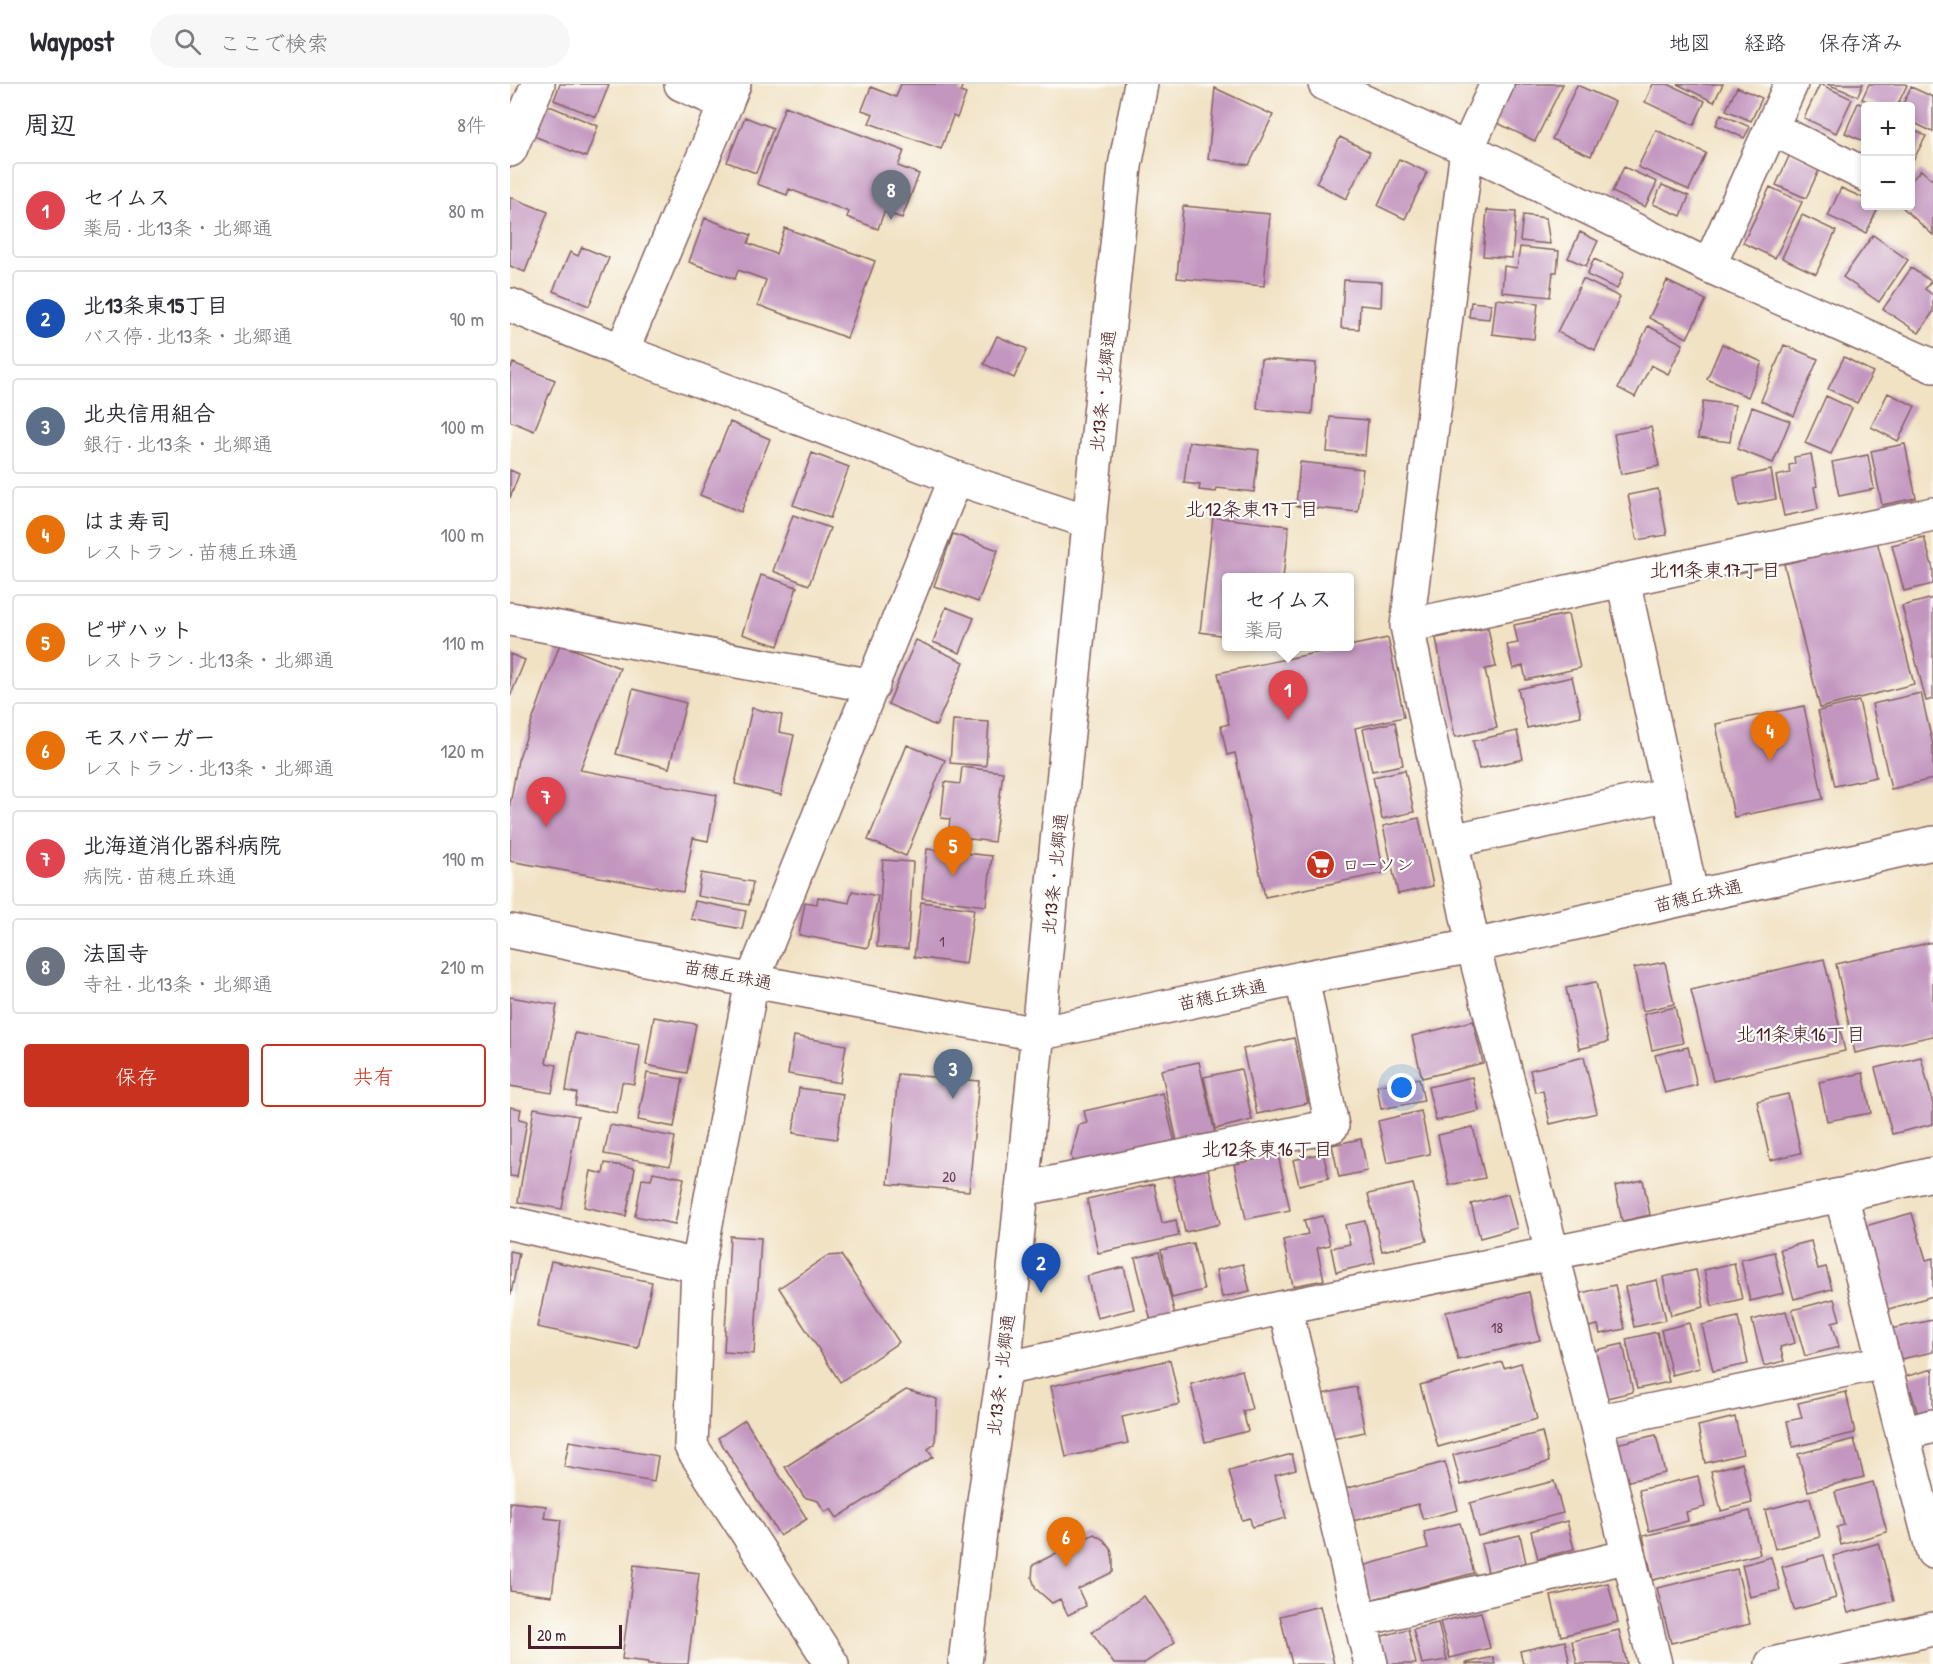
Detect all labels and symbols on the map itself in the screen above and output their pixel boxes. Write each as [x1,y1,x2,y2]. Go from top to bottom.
pin: 8 [872,170,910,220]
street label: 北13条・北郷通 [1084,329,1121,453]
district label: 北12条東17丁目 [1185,495,1319,522]
district label: 北11条東17丁目 [1649,556,1781,583]
pin: 1 [1268,670,1308,720]
pin: 4 [1750,712,1790,761]
pin: 7 [526,778,566,827]
street label: 北13条・北郷通 [1036,812,1073,936]
pin: 5 [934,826,972,876]
supermarket icon: ローソン [1305,849,1337,881]
place label: ローソン [1342,852,1414,877]
street label: 苗穂丘珠通 [1651,873,1745,918]
house number: 1 [939,931,945,952]
street label: 苗穂丘珠通 [682,954,775,995]
street label: 苗穂丘珠通 [1175,973,1269,1016]
district label: 北11条東16丁目 [1736,1020,1866,1047]
pin: 3 [934,1050,972,1099]
your location [1387,1073,1416,1102]
district label: 北12条東16丁目 [1201,1135,1333,1162]
house number: 20 [942,1166,956,1187]
pin: 2 [1022,1244,1060,1293]
street label: 北13条・北郷通 [981,1313,1020,1437]
house number: 18 [1491,1317,1503,1338]
pin: 6 [1046,1518,1086,1567]
scale bar [528,1622,622,1650]

